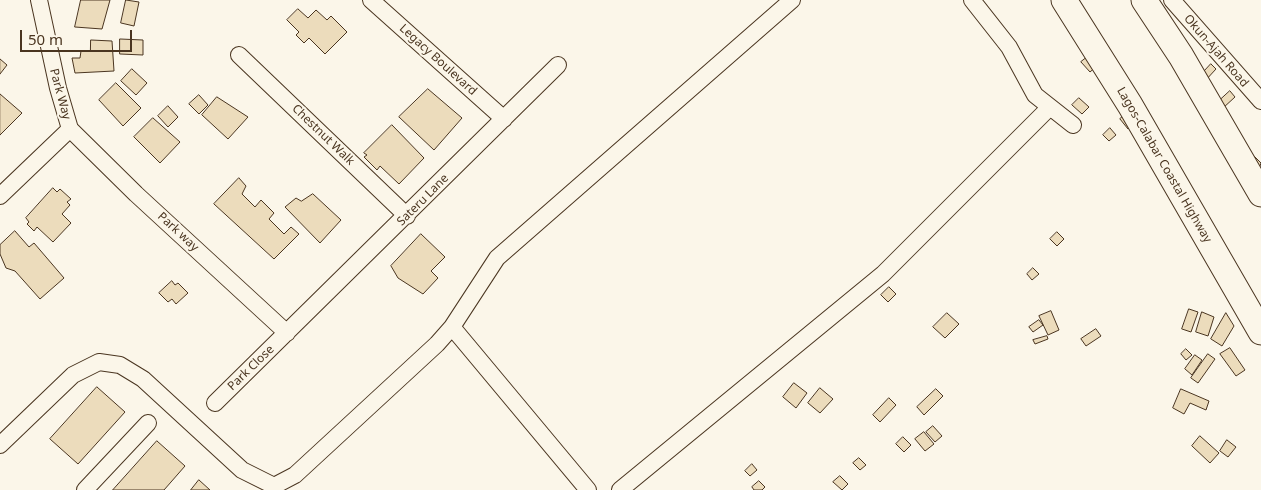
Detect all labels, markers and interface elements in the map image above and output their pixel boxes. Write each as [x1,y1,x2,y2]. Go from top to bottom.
street label: Okun-Ajah Road [1181,12,1251,90]
scale bar [22,20,135,52]
street label: Legacy Boulevard [396,21,480,99]
text: 50 m [28,29,63,49]
street label: Park Way [46,67,74,121]
street label: Lagos-Calabar Coastal Highway [1113,85,1215,245]
street label: Chestnut Walk [289,102,357,168]
street label: Sateru Lane [394,171,452,229]
street label: Park way [155,209,201,255]
street label: Park Close [225,342,277,394]

